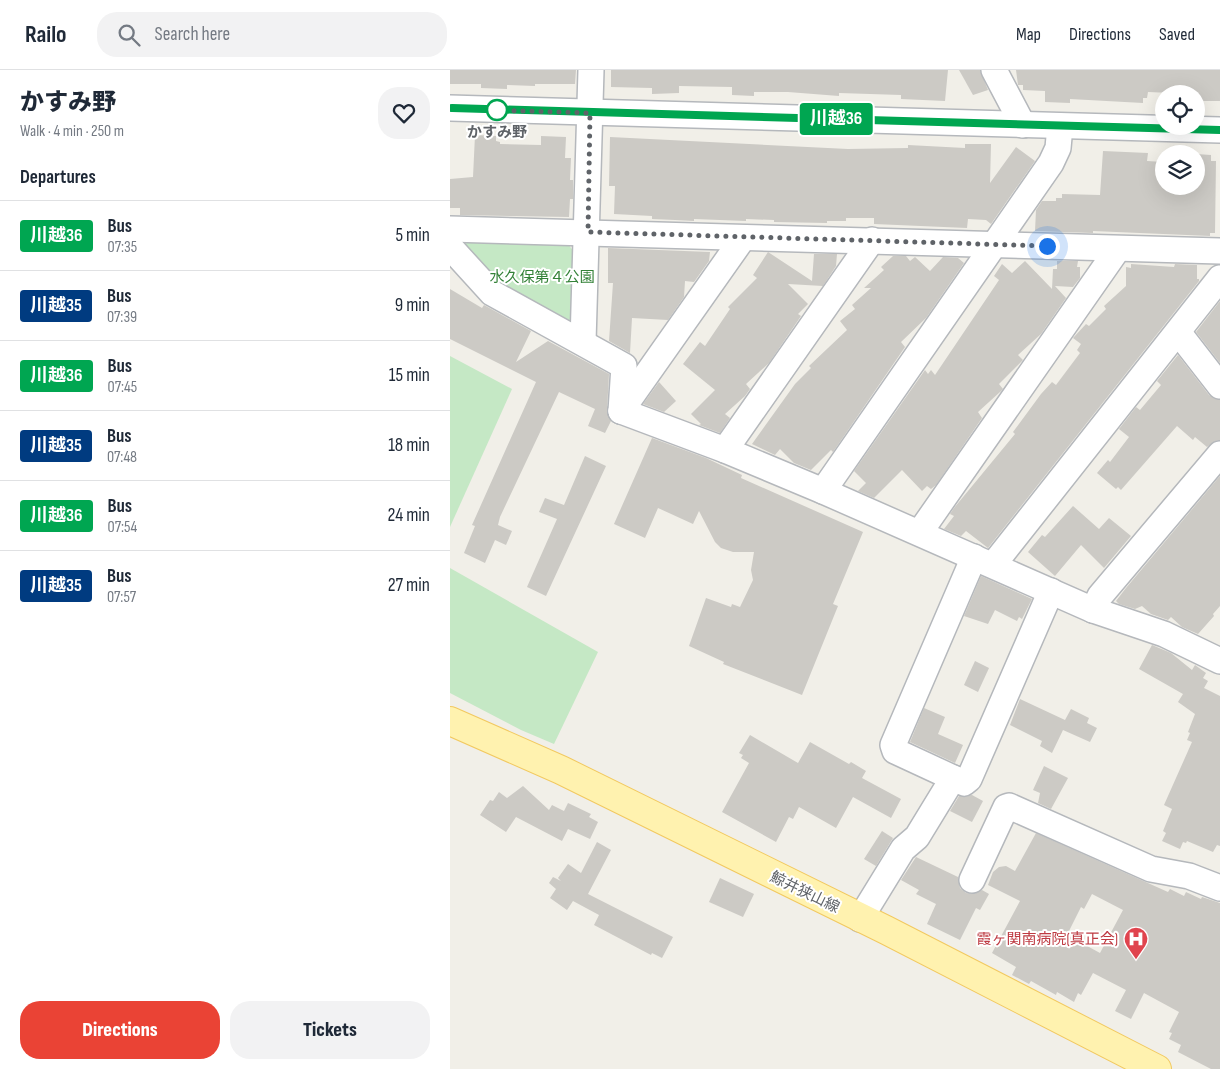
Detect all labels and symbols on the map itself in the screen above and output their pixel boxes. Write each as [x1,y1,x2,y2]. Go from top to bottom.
marker: かすみ野 [486,99,508,121]
line badge: 川越36 [801,103,871,135]
place label: かすみ野 [467,123,527,142]
your location [1035,234,1060,259]
park label: 水久保第４公園 [489,268,595,287]
street label: 鯨井狭山線 [767,867,843,917]
hospital icon: 霞ヶ関南病院(真正会) [1123,926,1149,960]
place label: 霞ヶ関南病院(真正会) [977,930,1118,949]

